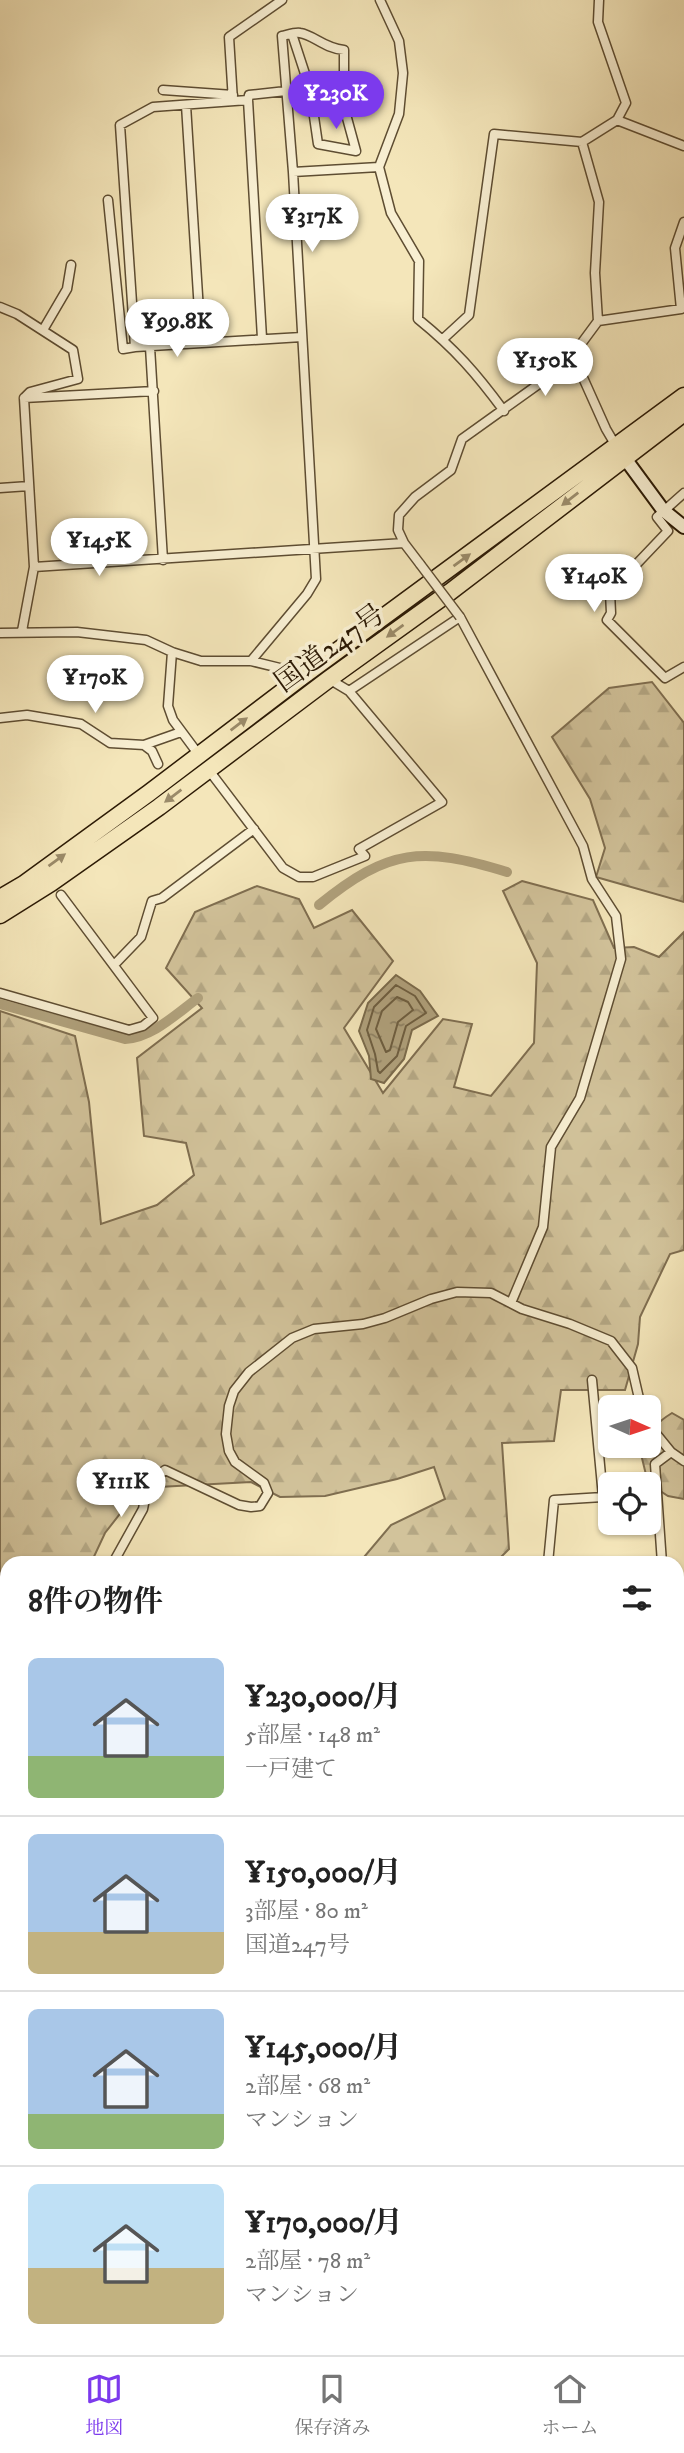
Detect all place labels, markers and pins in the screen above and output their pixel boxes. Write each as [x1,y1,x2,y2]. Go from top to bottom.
pin: ¥230K [287,72,385,131]
pin: ¥317K [263,194,361,254]
pin: ¥99.8K [120,300,234,359]
pin: ¥150K [496,338,594,398]
pin: ¥145K [50,518,148,578]
pin: ¥140K [545,554,643,614]
pin: ¥170K [46,656,144,715]
pin: ¥111K [72,1460,170,1519]

